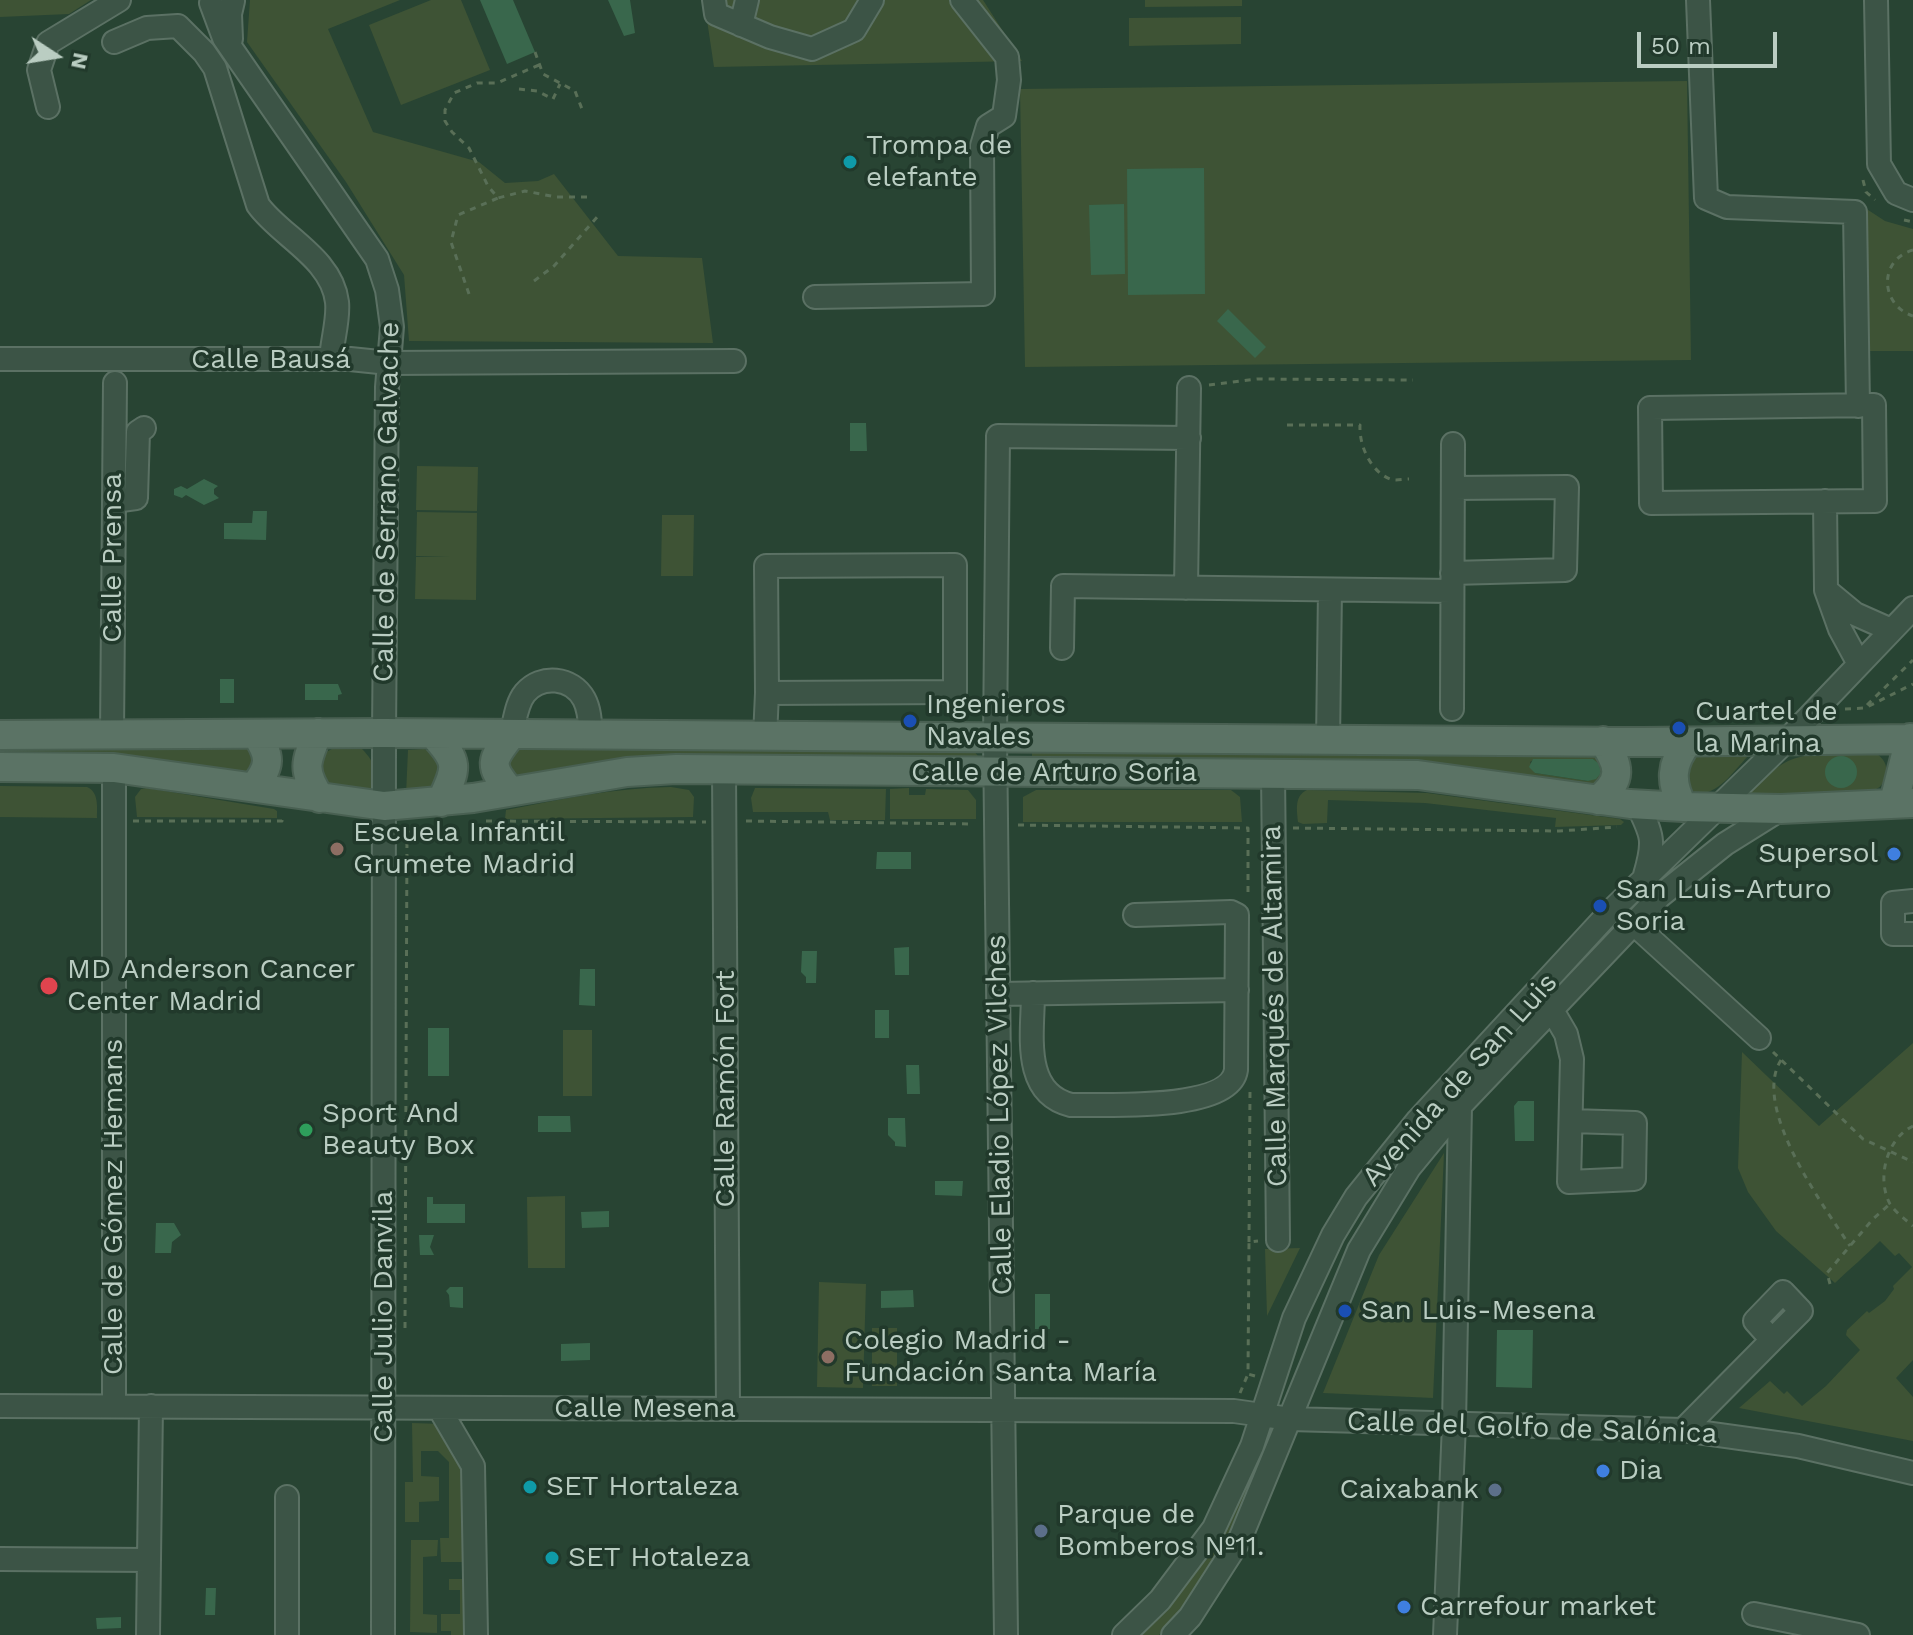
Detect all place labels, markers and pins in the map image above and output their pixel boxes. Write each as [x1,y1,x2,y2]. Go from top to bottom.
place label: Trompa de elefante [866,129,1012,195]
marker: Trompa de elefante [841,153,859,171]
place label: Ingenieros Navales [926,688,1066,754]
place label: Cuartel de la Marina [1695,695,1838,761]
marker: Ingenieros Navales [901,712,919,730]
marker: Cuartel de la Marina [1670,719,1688,737]
place label: Escuela Infantil Grumete Madrid [353,816,575,882]
place label: Supersol [1758,837,1878,871]
marker: Escuela Infantil Grumete Madrid [328,840,346,858]
marker: Supersol [1885,845,1903,863]
place label: San Luis-Arturo Soria [1616,873,1832,939]
marker: San Luis-Arturo Soria [1591,897,1609,915]
place label: MD Anderson Cancer Center Madrid [67,953,355,1019]
marker: MD Anderson Cancer Center Madrid [38,975,60,997]
place label: Sport And Beauty Box [322,1097,475,1163]
marker: Sport And Beauty Box [297,1121,315,1139]
place label: San Luis-Mesena [1361,1294,1596,1328]
marker: San Luis-Mesena [1336,1302,1354,1320]
place label: Colegio Madrid - Fundación Santa María [844,1324,1157,1390]
marker: Colegio Madrid - Fundación Santa María [819,1348,837,1366]
place label: Dia [1619,1454,1662,1488]
marker: Dia [1594,1462,1612,1480]
place label: SET Hortaleza [546,1470,739,1504]
place label: Caixabank [1339,1473,1479,1507]
marker: SET Hortaleza [521,1478,539,1496]
marker: Caixabank [1486,1481,1504,1499]
place label: Parque de Bomberos Nº11. [1057,1498,1264,1564]
marker: Parque de Bomberos Nº11. [1032,1522,1050,1540]
place label: SET Hotaleza [568,1541,750,1575]
marker: SET Hotaleza [543,1549,561,1567]
place label: Carrefour market [1420,1590,1656,1624]
marker: Carrefour market [1395,1598,1413,1616]

